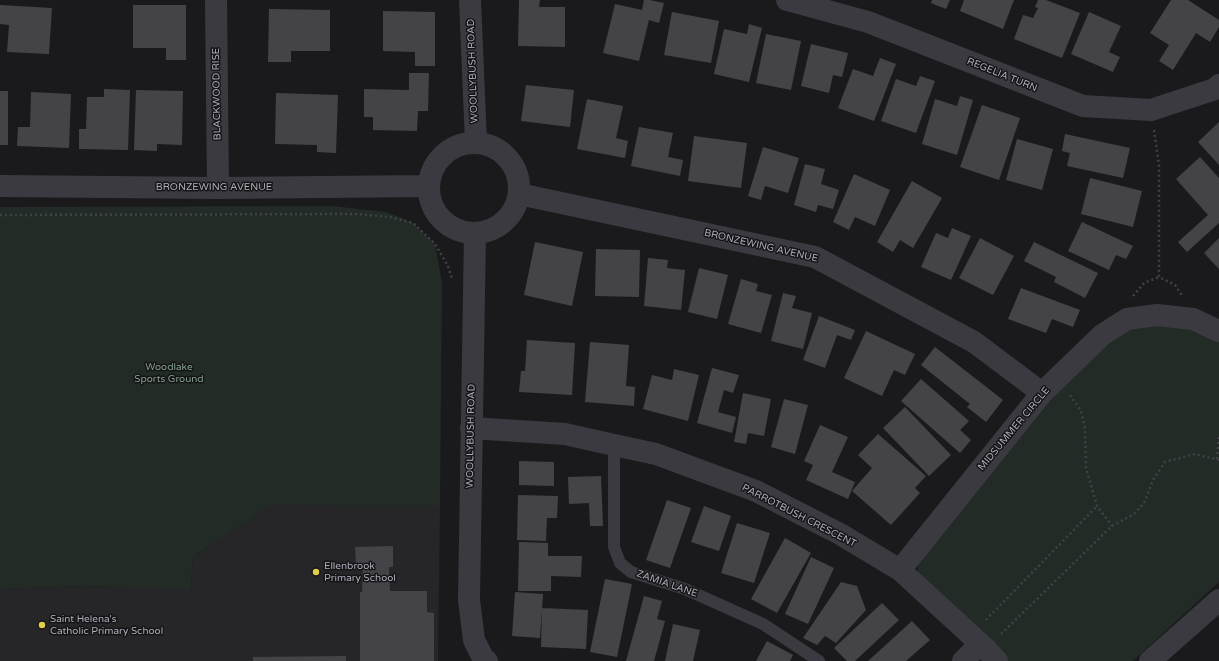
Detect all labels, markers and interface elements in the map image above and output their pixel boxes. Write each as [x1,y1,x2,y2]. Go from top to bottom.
street label: WOOLLYBUSH ROAD [465,19,481,123]
street label: BLACKWOOD RISE [210,48,224,140]
street label: REGELIA TURN [965,55,1039,95]
street label: BRONZEWING AVENUE [156,181,272,193]
street label: BRONZEWING AVENUE [703,227,819,265]
park label: Woodlake Sports Ground [134,361,204,384]
street label: WOOLLYBUSH ROAD [464,384,478,488]
street label: MIDSUMMER CIRCLE [976,385,1052,473]
street label: PARROTBUSH CRESCENT [740,482,858,550]
place label: Ellenbrook Primary School [324,560,396,584]
marker: Ellenbrook Primary School [311,567,321,577]
street label: ZAMIA LANE [635,568,699,600]
place label: Saint Helena's Catholic Primary School [50,613,163,636]
marker: Saint Helena's Catholic Primary School [37,620,47,630]

